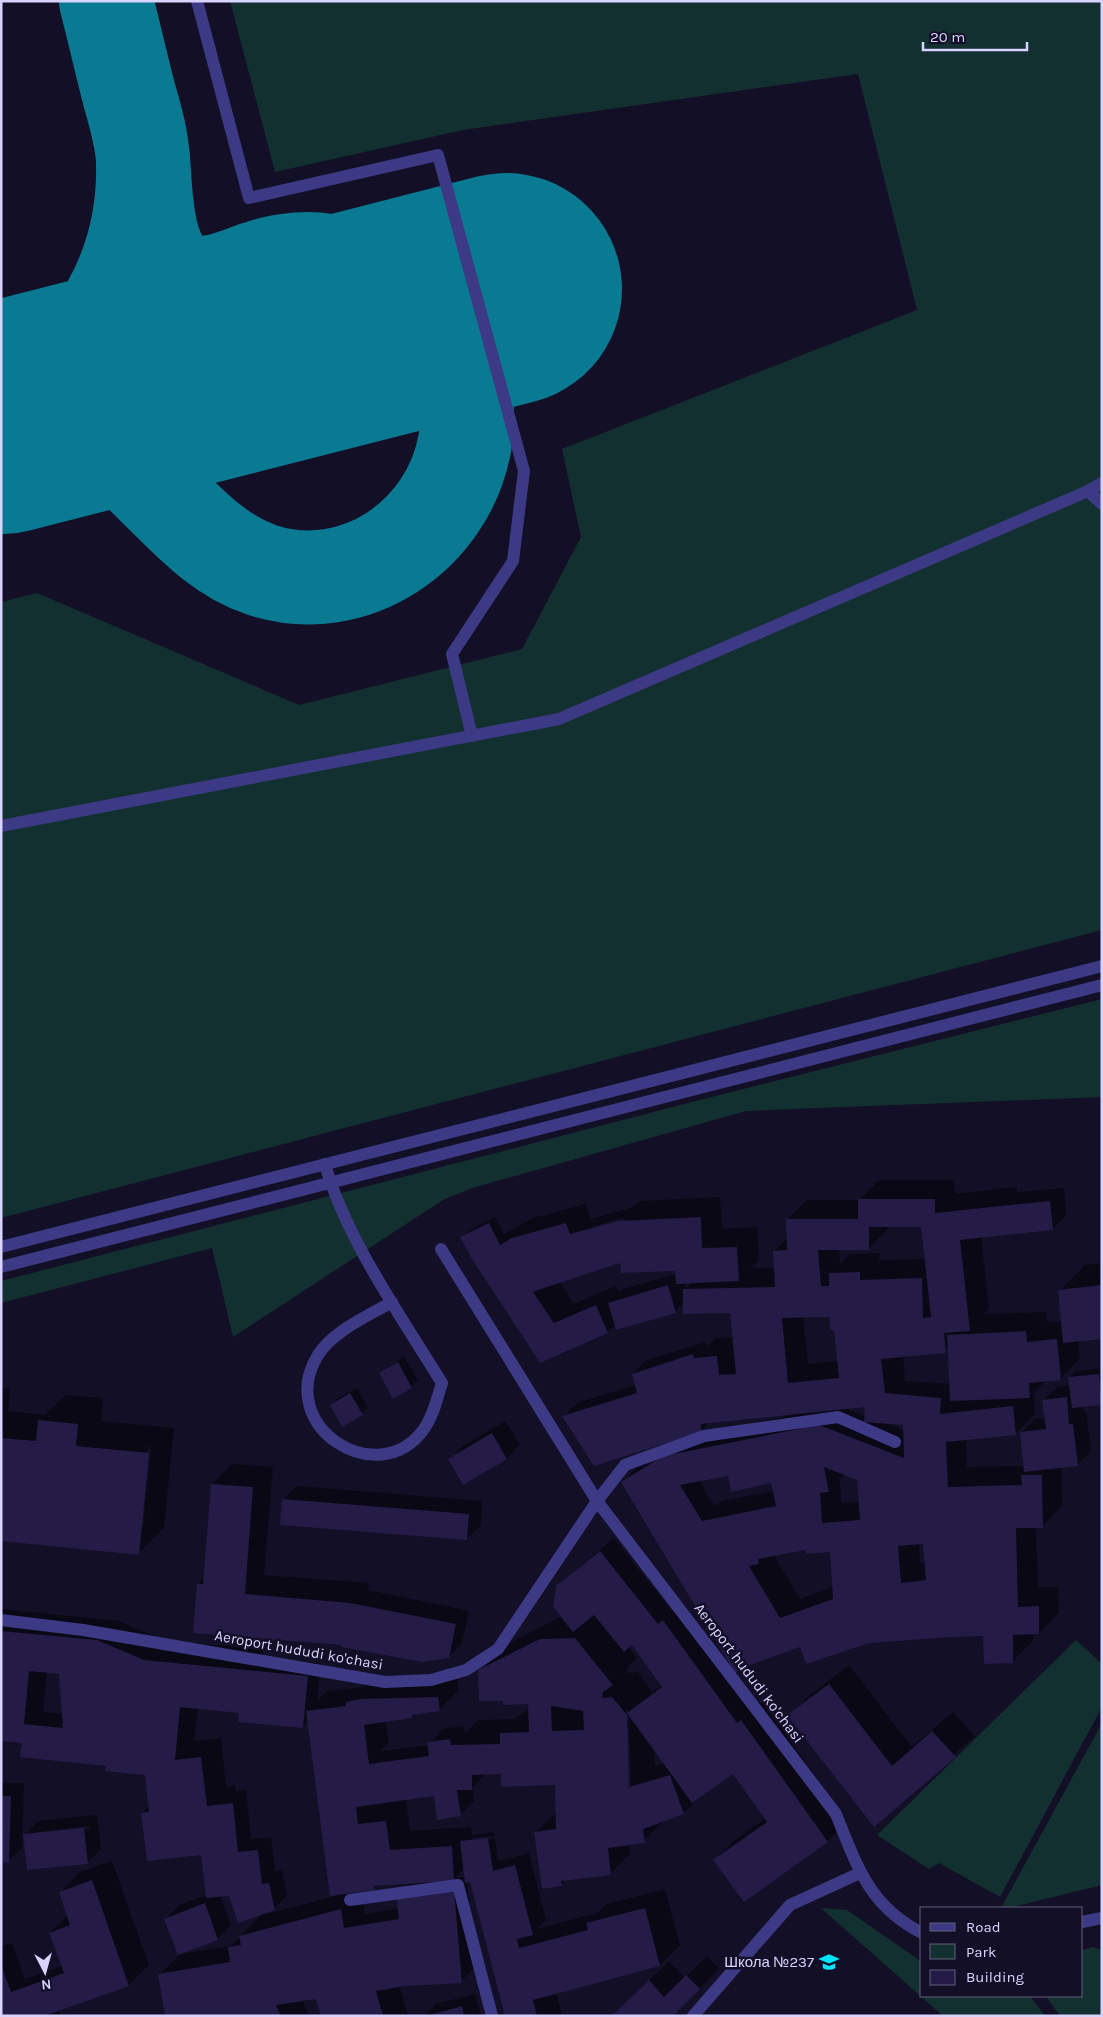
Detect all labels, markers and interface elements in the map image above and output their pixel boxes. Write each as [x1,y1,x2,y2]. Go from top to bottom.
scale bar [923,20,1027,52]
text: 20 m [930,28,965,46]
street label: Aeroport hududi ko'chasi [690,1599,808,1747]
street label: Aeroport hududi ko'chasi [213,1626,385,1674]
legend [920,1907,1083,1997]
text: Road [966,1918,1001,1936]
text: Park [966,1943,996,1961]
north arrow [20,1947,70,1997]
school or university icon: Школа №237 [818,1951,840,1973]
place label: Школа №237 [724,1953,814,1971]
text: Building [966,1968,1024,1986]
text: N [40,1975,52,1993]

